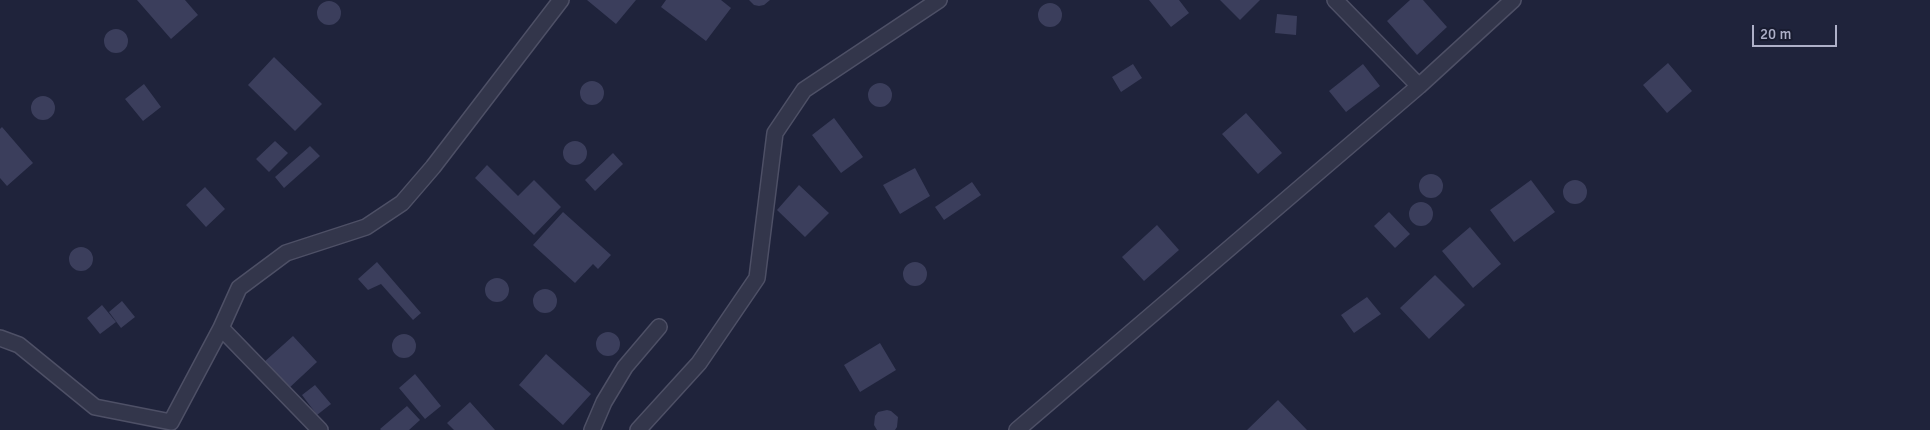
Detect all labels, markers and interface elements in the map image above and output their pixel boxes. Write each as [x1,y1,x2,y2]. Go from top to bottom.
scale bar [1755,15,1840,47]
text: 20 m [1760,25,1791,43]

